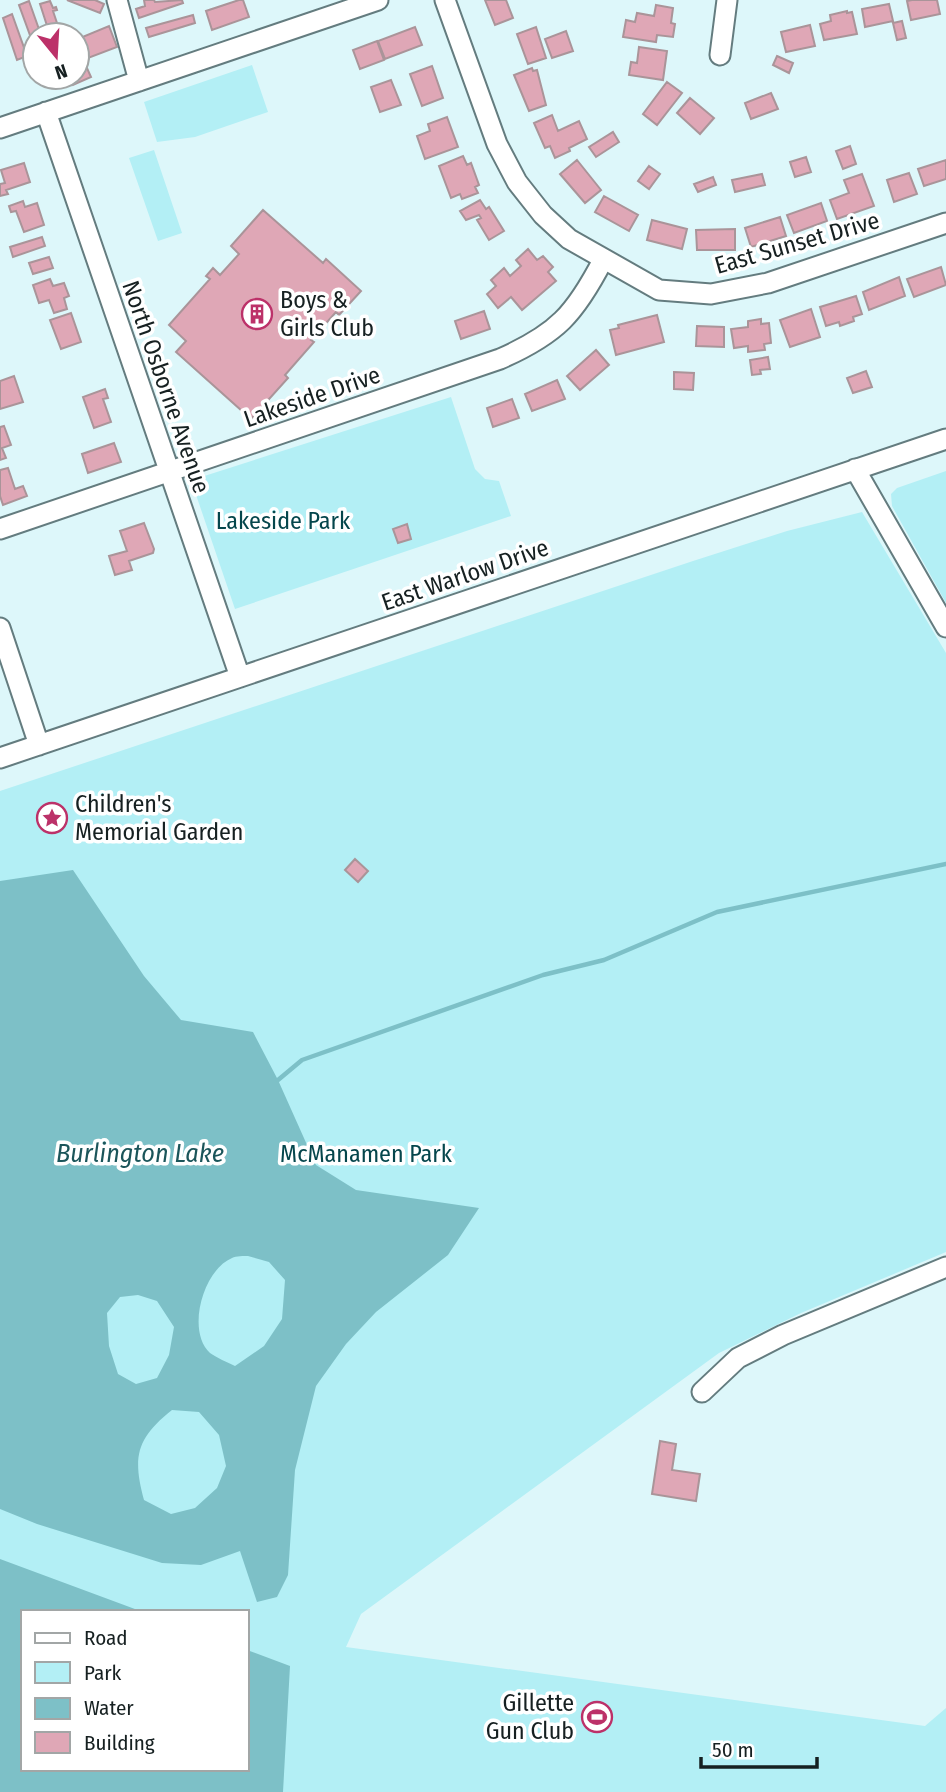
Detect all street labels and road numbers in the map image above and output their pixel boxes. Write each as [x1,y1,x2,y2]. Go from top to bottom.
street label: East Sunset Drive [712,206,882,280]
street label: North Osborne Avenue [116,277,216,497]
street label: Lakeside Drive [240,361,384,433]
street label: East Warlow Drive [378,533,552,617]

